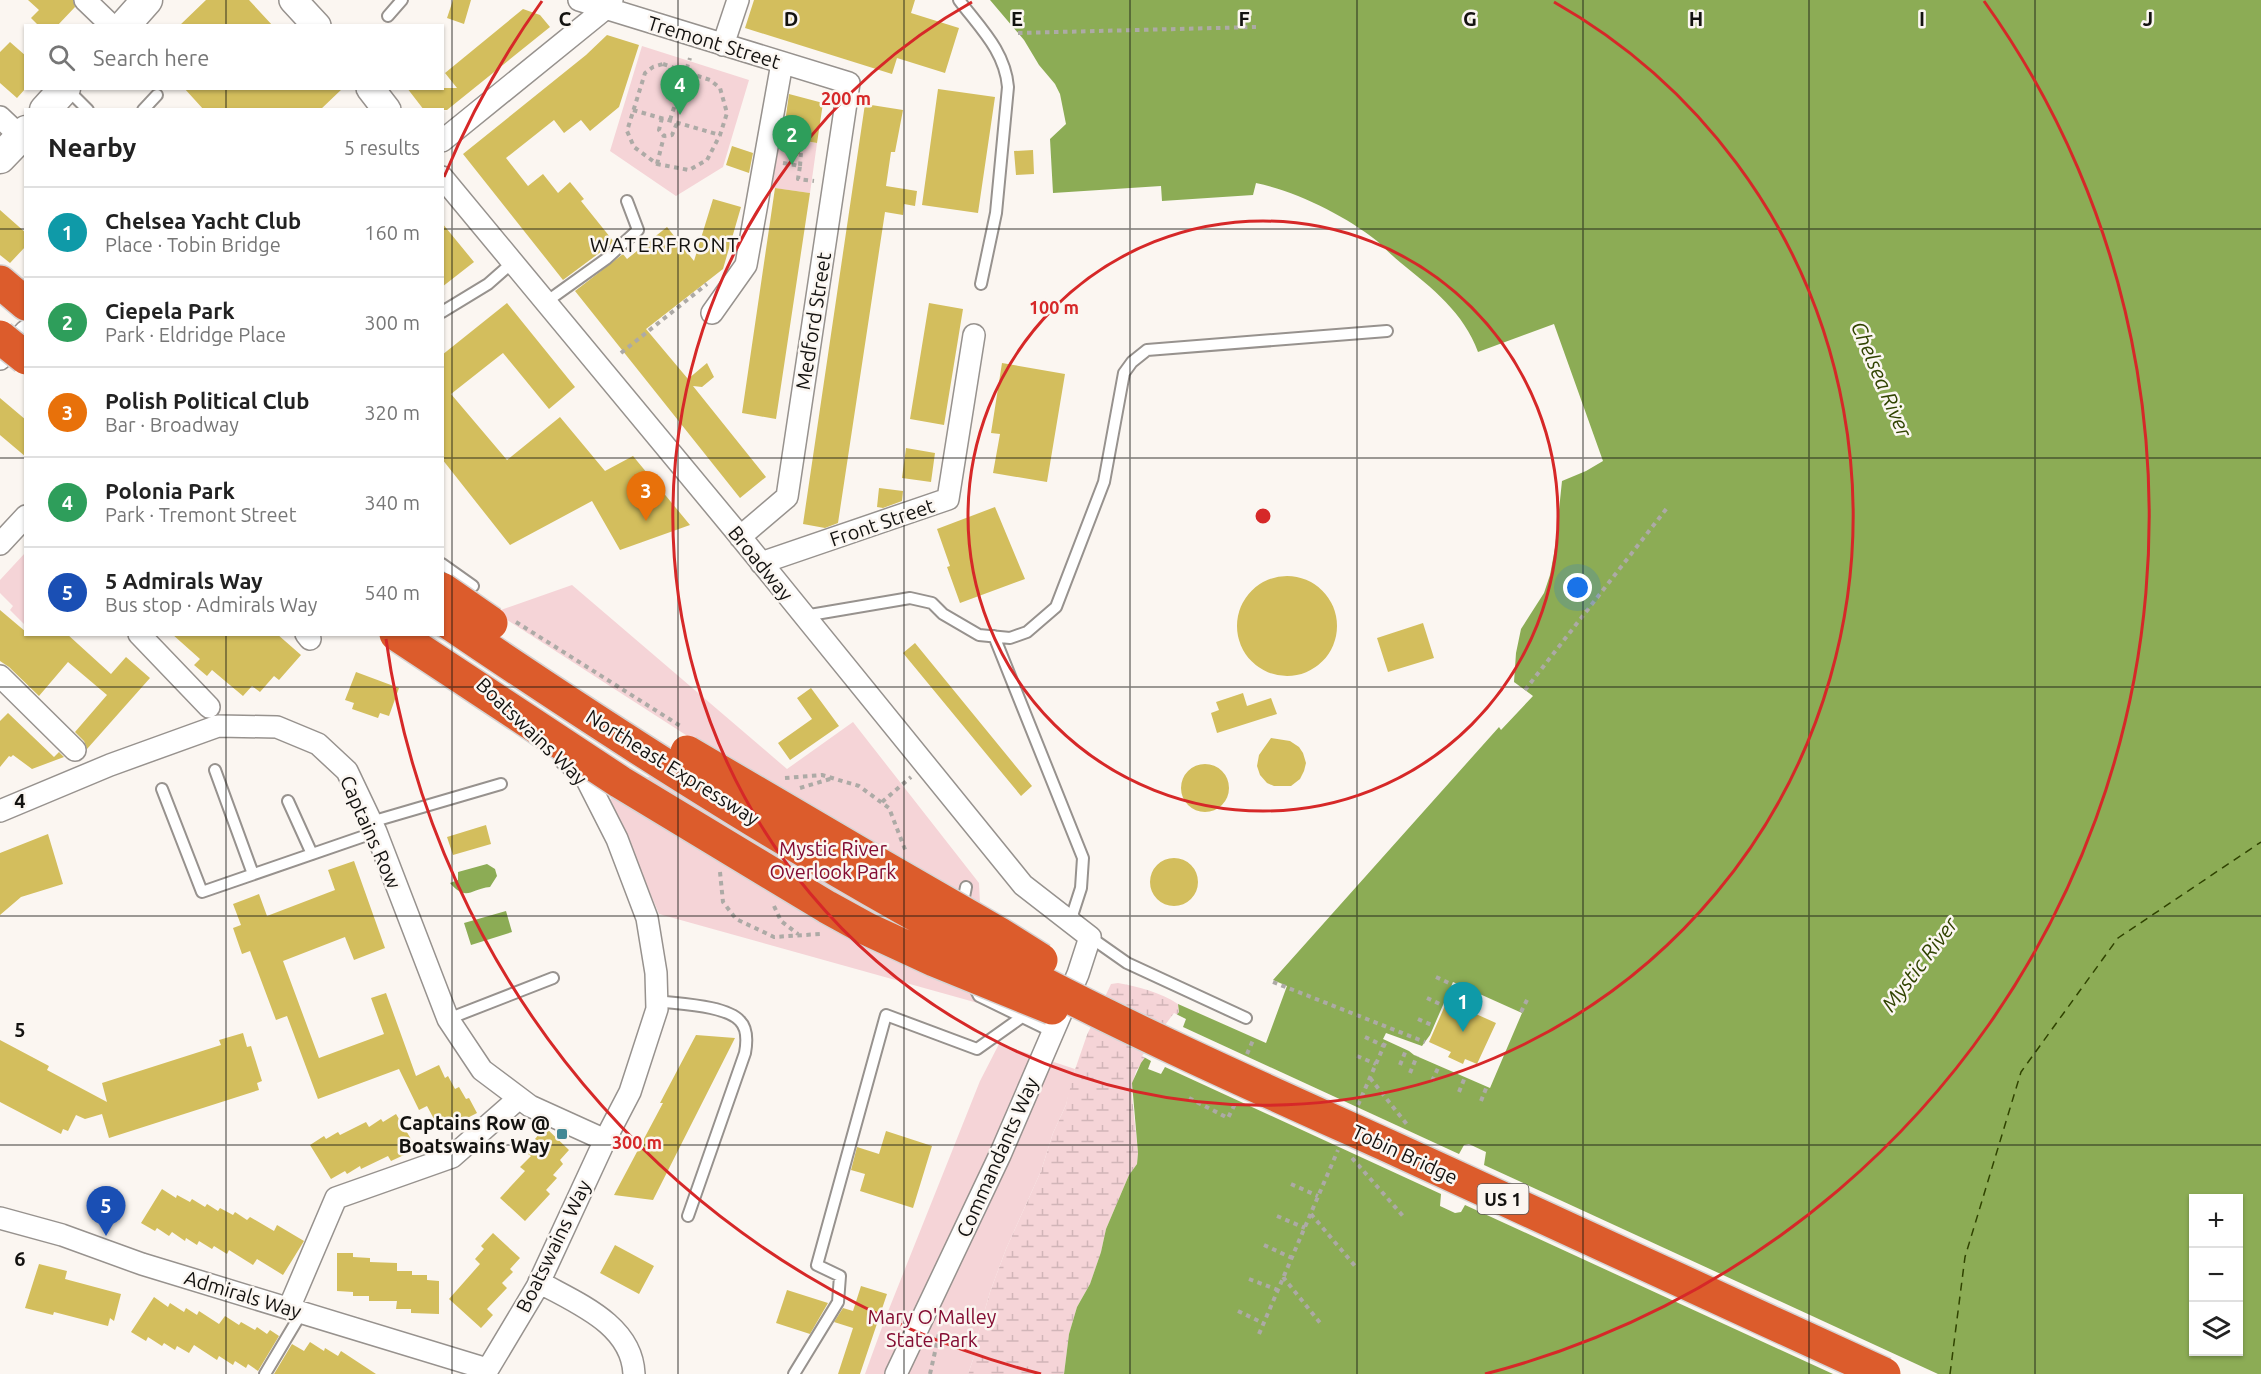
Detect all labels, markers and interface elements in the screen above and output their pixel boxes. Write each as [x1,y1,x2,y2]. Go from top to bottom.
text: C [559,7,572,30]
text: D [784,7,798,30]
text: E [1011,7,1023,30]
text: F [1238,7,1250,30]
text: G [1463,7,1477,30]
text: H [1689,7,1703,30]
text: I [1919,7,1925,30]
text: J [2143,7,2153,30]
street label: Tremont Street [645,11,783,73]
search box [24,24,444,90]
icon: search [45,41,78,74]
text: Search here [93,45,209,70]
pin: 4 [660,66,700,115]
text: 200 m [821,88,871,108]
pin: 2 [772,116,812,165]
text: Nearby [48,133,136,162]
text: 5 results [344,136,420,159]
text: Chelsea Yacht Club [105,208,301,233]
text: 1 [62,221,73,244]
text: 160 m [364,221,420,244]
district label: WATERFRONT [590,232,740,256]
text: Place · Tobin Bridge [105,233,281,256]
street label: Medford Street [791,250,835,391]
text: 100 m [1029,297,1079,317]
text: Ciepela Park [105,298,235,323]
text: 2 [62,311,73,334]
text: 300 m [364,311,420,334]
water label: Chelsea River [1847,317,1918,441]
text: Park · Eldridge Place [105,323,286,346]
text: Polish Political Club [105,388,309,413]
text: 3 [62,401,73,424]
text: 320 m [364,401,420,424]
text: Bar · Broadway [105,413,239,436]
pin: 3 [626,472,666,521]
text: Polonia Park [105,478,235,503]
text: 4 [62,491,73,514]
text: 340 m [364,491,420,514]
street label: Front Street [827,493,937,551]
text: Park · Tremont Street [105,503,297,526]
centre of rings [1253,506,1273,526]
street label: Broadway [724,521,798,605]
text: 5 Admirals Way [105,568,263,593]
your location [1563,573,1592,602]
text: 5 [62,581,73,604]
text: 540 m [364,581,420,604]
text: Bus stop · Admirals Way [105,593,318,616]
street label: Boatswains Way [472,673,592,790]
street label: Northeast Expressway [582,704,764,830]
street label: Captains Row [336,772,406,893]
text: 4 [14,789,26,812]
park label: Mystic River Overlook Park [770,837,896,883]
water label: Mystic River [1876,912,1963,1016]
pin: 1 [1444,982,1482,1032]
text: 5 [14,1018,26,1041]
street label: Commandants Way [951,1073,1043,1241]
place label: Captains Row @ Boatswains Way [398,1111,550,1157]
street label: Tobin Bridge [1349,1120,1461,1188]
marker: Captains Row @ Boatswains Way [555,1127,569,1141]
text: 300 m [612,1132,662,1152]
street label: Boatswains Way [511,1176,595,1316]
road number: US 1 [1478,1184,1528,1214]
pin: 5 [86,1186,126,1236]
map controls [2189,1194,2243,1356]
button: + [2189,1194,2243,1248]
text: 6 [14,1247,26,1270]
button: − [2189,1248,2243,1302]
street label: Admirals Way [182,1265,305,1323]
button: layers [2189,1302,2243,1356]
park label: Mary O'Malley State Park [868,1305,997,1351]

